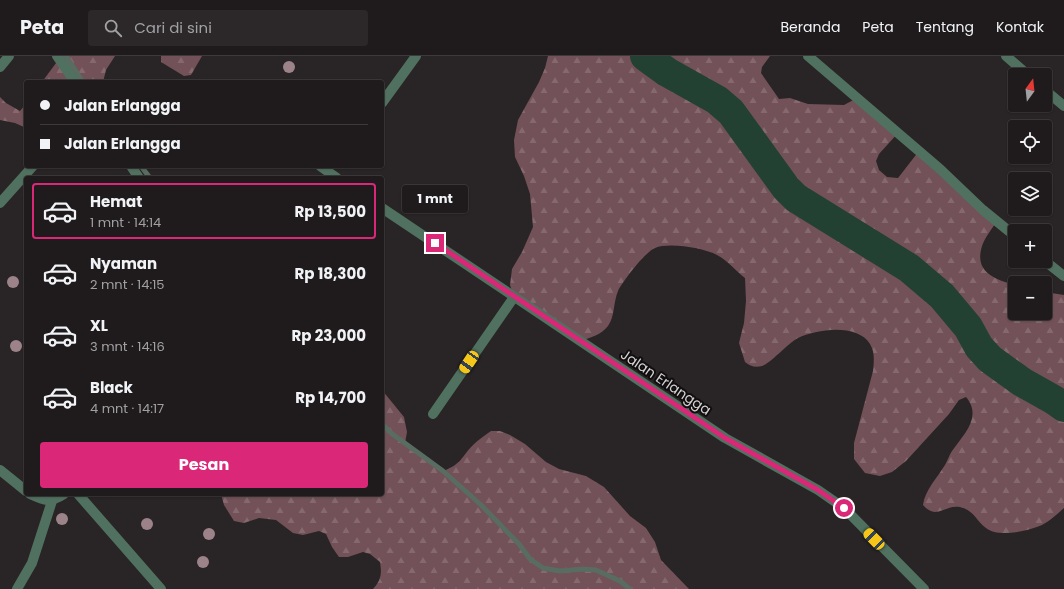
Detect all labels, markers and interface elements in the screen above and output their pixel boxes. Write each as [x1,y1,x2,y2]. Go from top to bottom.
search box [88,10,368,46]
text: Peta [20,14,64,41]
icon: search [102,17,124,39]
text: Cari di sini [134,17,212,38]
text: Beranda [781,17,840,37]
text: Peta [862,17,894,37]
text: Tentang [916,17,974,37]
text: Kontak [996,17,1044,37]
north arrow [1008,68,1052,112]
map controls [1008,68,1052,320]
text: Jalan Erlangga [64,95,181,116]
button: locate [1008,120,1052,164]
text: Jalan Erlangga [64,133,181,154]
button: layers [1008,172,1052,216]
callout: 1 mnt [402,185,468,213]
text: 1 mnt [417,189,453,208]
text: Hemat [90,191,142,212]
icon: car [42,193,78,229]
text: Rp 13,500 [295,201,366,222]
text: 1 mnt · 14:14 [90,213,161,232]
button: + [1008,224,1052,268]
route end [426,234,444,252]
text: Nyaman [90,253,157,274]
icon: car [42,255,78,291]
text: Rp 18,300 [295,263,366,284]
text: 2 mnt · 14:15 [90,275,165,294]
button: − [1008,276,1052,320]
text: XL [90,315,108,336]
icon: car [42,317,78,353]
text: Rp 23,000 [292,325,366,346]
text: 3 mnt · 14:16 [90,337,165,356]
street label: Jalan Erlangga [617,344,715,420]
car [457,349,481,375]
text: Black [90,377,133,398]
icon: car [42,379,78,415]
text: Rp 14,700 [295,387,366,408]
text: 4 mnt · 14:17 [90,399,164,418]
button: Pesan [40,442,368,488]
route start [835,499,853,517]
car [861,526,887,552]

